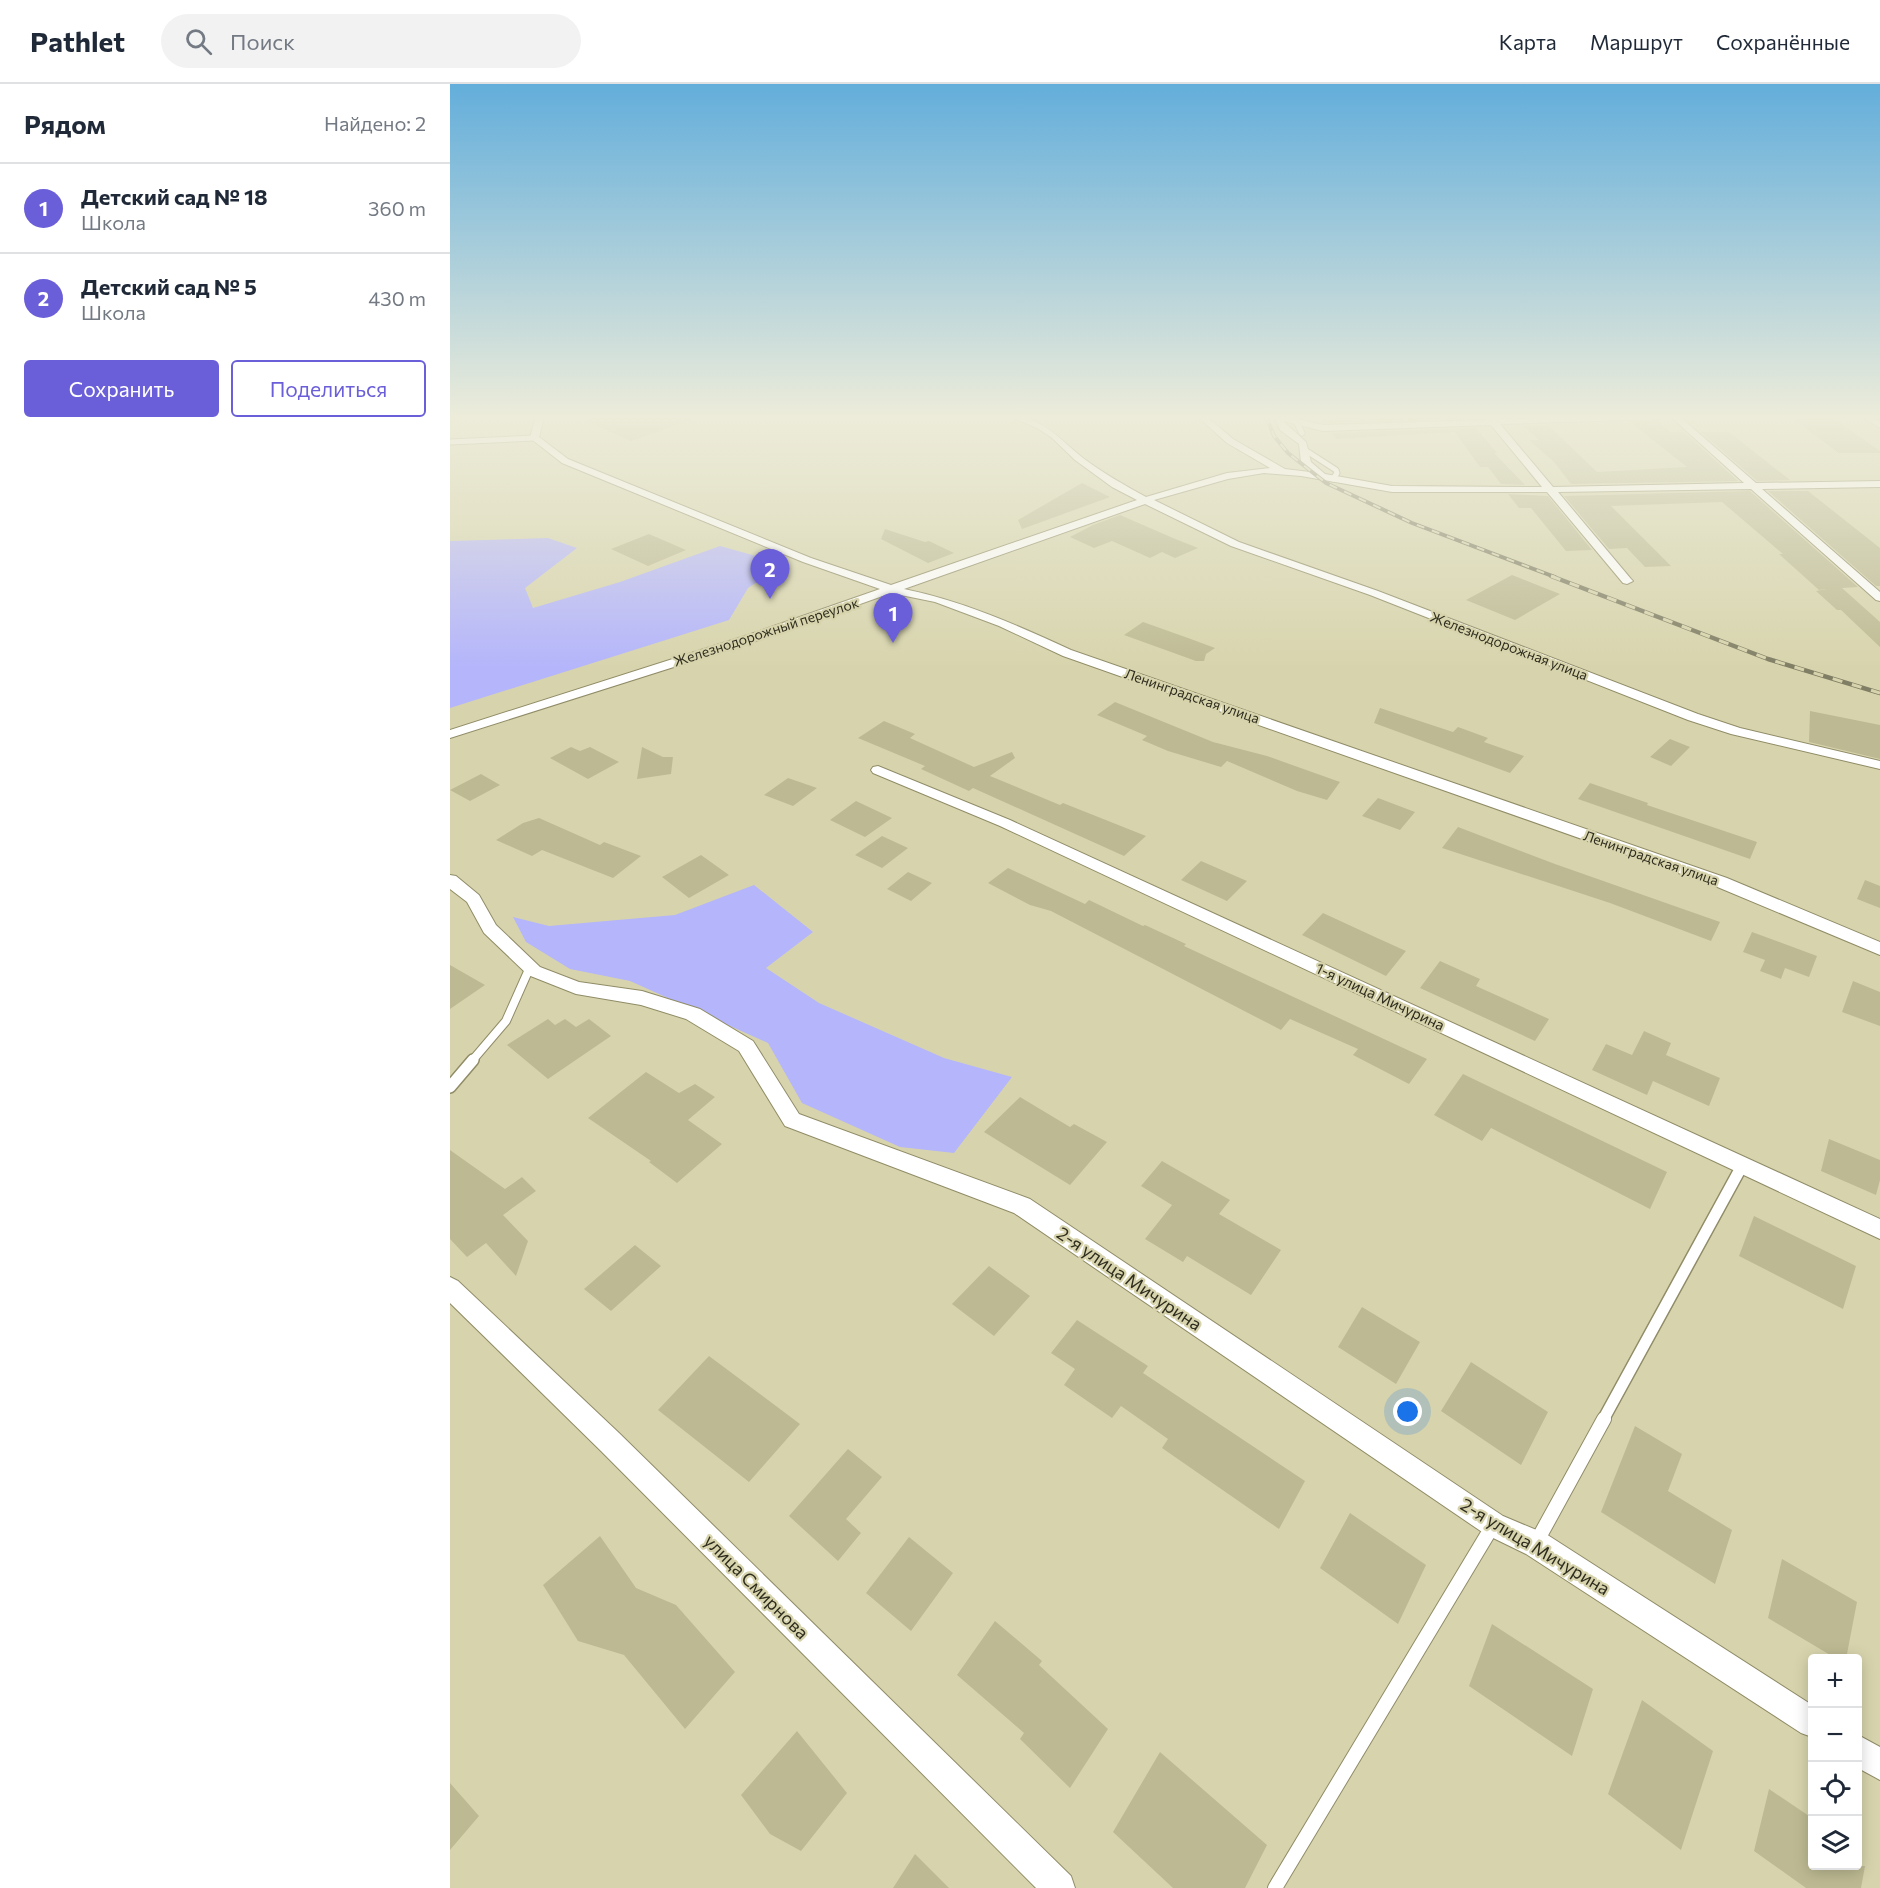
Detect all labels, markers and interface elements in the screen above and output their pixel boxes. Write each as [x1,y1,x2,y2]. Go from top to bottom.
search box [161,14,581,68]
text: Pathlet [30,24,125,58]
icon: search [182,25,215,58]
text: Поиск [230,28,295,55]
text: Карта [1499,29,1557,54]
text: Маршрут [1590,29,1683,54]
text: Сохранённые [1716,29,1850,54]
text: Рядом [24,108,106,139]
text: Найдено: 2 [324,111,426,135]
text: Детский сад № 18 [81,183,268,210]
text: 1 [39,196,48,220]
text: 360 m [368,196,426,220]
text: Школа [81,210,146,234]
text: Детский сад № 5 [81,273,257,300]
text: 2 [38,286,49,310]
text: 430 m [368,286,426,310]
text: Школа [81,300,146,324]
button: Сохранить [24,360,219,417]
button: Поделиться [231,360,426,417]
pin: 2 [750,550,790,599]
street label: Железнодорожный переулок [671,593,861,670]
pin: 1 [874,594,912,643]
street label: Железнодорожная улица [1428,608,1590,683]
street label: Ленинградская улица [1122,664,1262,727]
street label: Ленинградская улица [1581,826,1721,889]
street label: 1-я улица Мичурина [1313,958,1448,1034]
street label: 2-я улица Мичурина [1053,1222,1206,1335]
your location [1393,1397,1422,1426]
street label: 2-я улица Мичурина [1457,1493,1614,1599]
street label: улица Смирнова [700,1530,813,1643]
map controls [1808,1654,1862,1870]
button: + [1808,1654,1862,1708]
button: − [1808,1708,1862,1762]
button: locate [1808,1762,1862,1816]
button: layers [1808,1816,1862,1870]

